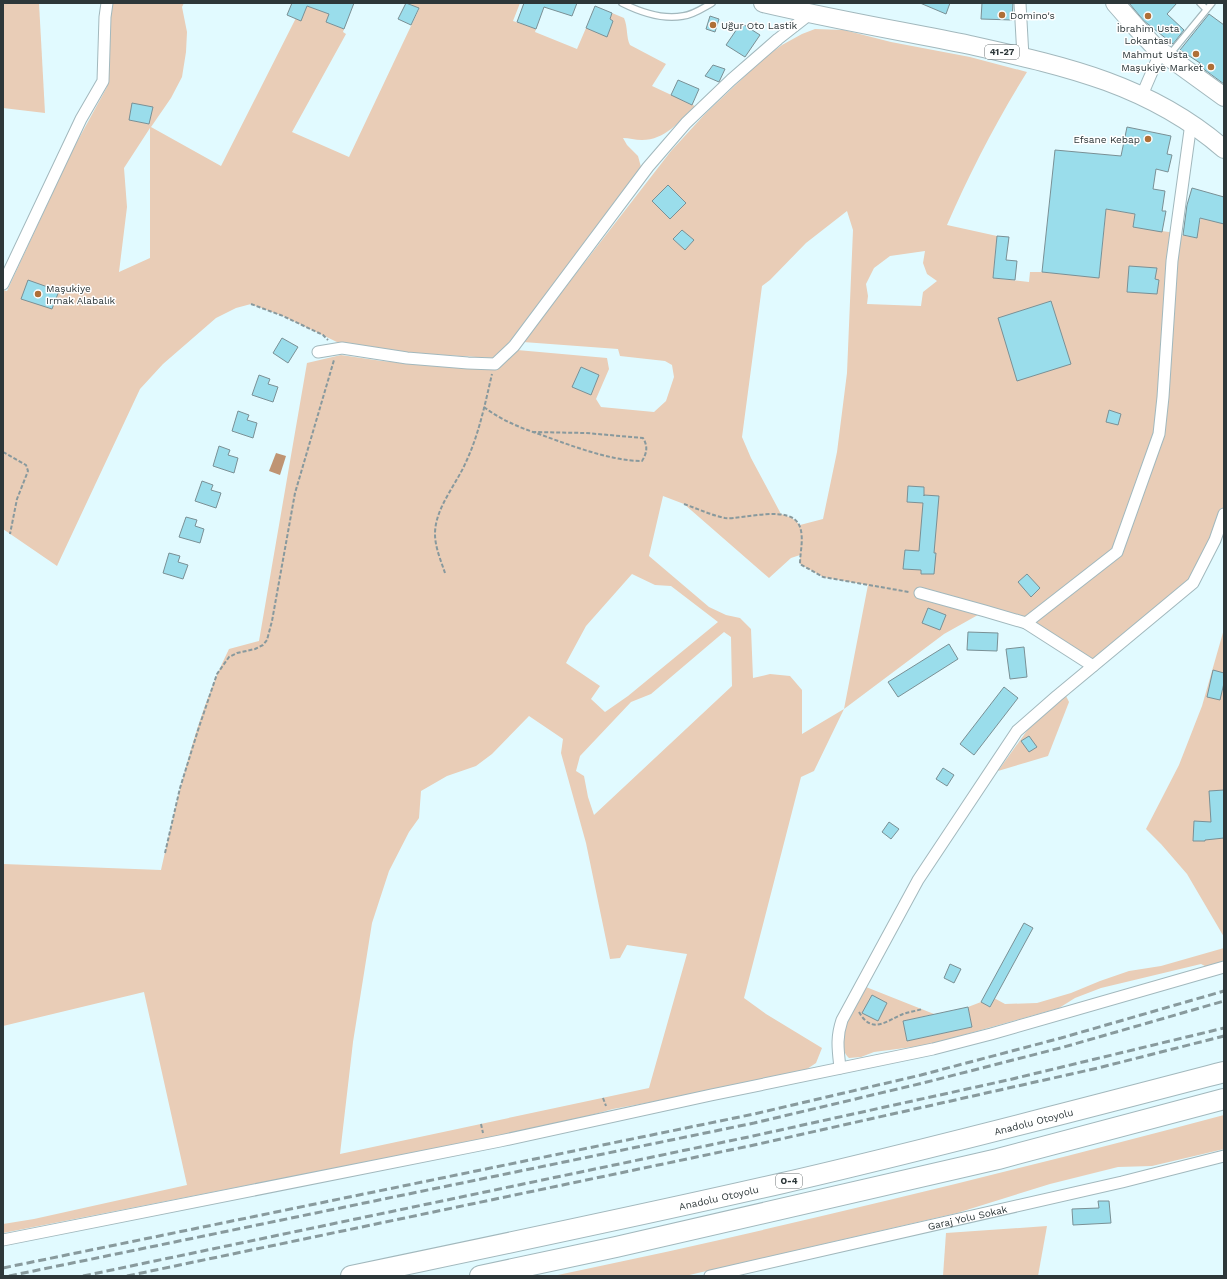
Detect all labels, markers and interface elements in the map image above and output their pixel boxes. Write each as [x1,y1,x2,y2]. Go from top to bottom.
marker: Domino's [997,10,1007,20]
place label: Domino's [1010,10,1055,21]
marker: İbrahim Usta Lokantası [1143,11,1153,21]
marker: Uğur Oto Lastik [708,20,718,30]
place label: Uğur Oto Lastik [721,20,798,31]
place label: İbrahim Usta Lokantası [1117,23,1180,46]
road number: 41-27 [985,45,1019,59]
place label: Mahmut Usta [1122,49,1188,60]
marker: Mahmut Usta [1191,49,1201,59]
place label: Maşukiye Market [1121,62,1204,73]
marker: Maşukiye Market [1206,62,1216,72]
place label: Efsane Kebap [1073,134,1140,145]
marker: Efsane Kebap [1143,134,1153,144]
place label: Maşukiye Irmak Alabalık [46,283,116,306]
marker: Maşukiye Irmak Alabalık [33,289,43,299]
street label: Anadolu Otoyolu [993,1106,1074,1137]
road number: O-4 [776,1174,802,1188]
street label: Anadolu Otoyolu [678,1184,760,1212]
street label: Garaj Yolu Sokak [927,1203,1009,1232]

